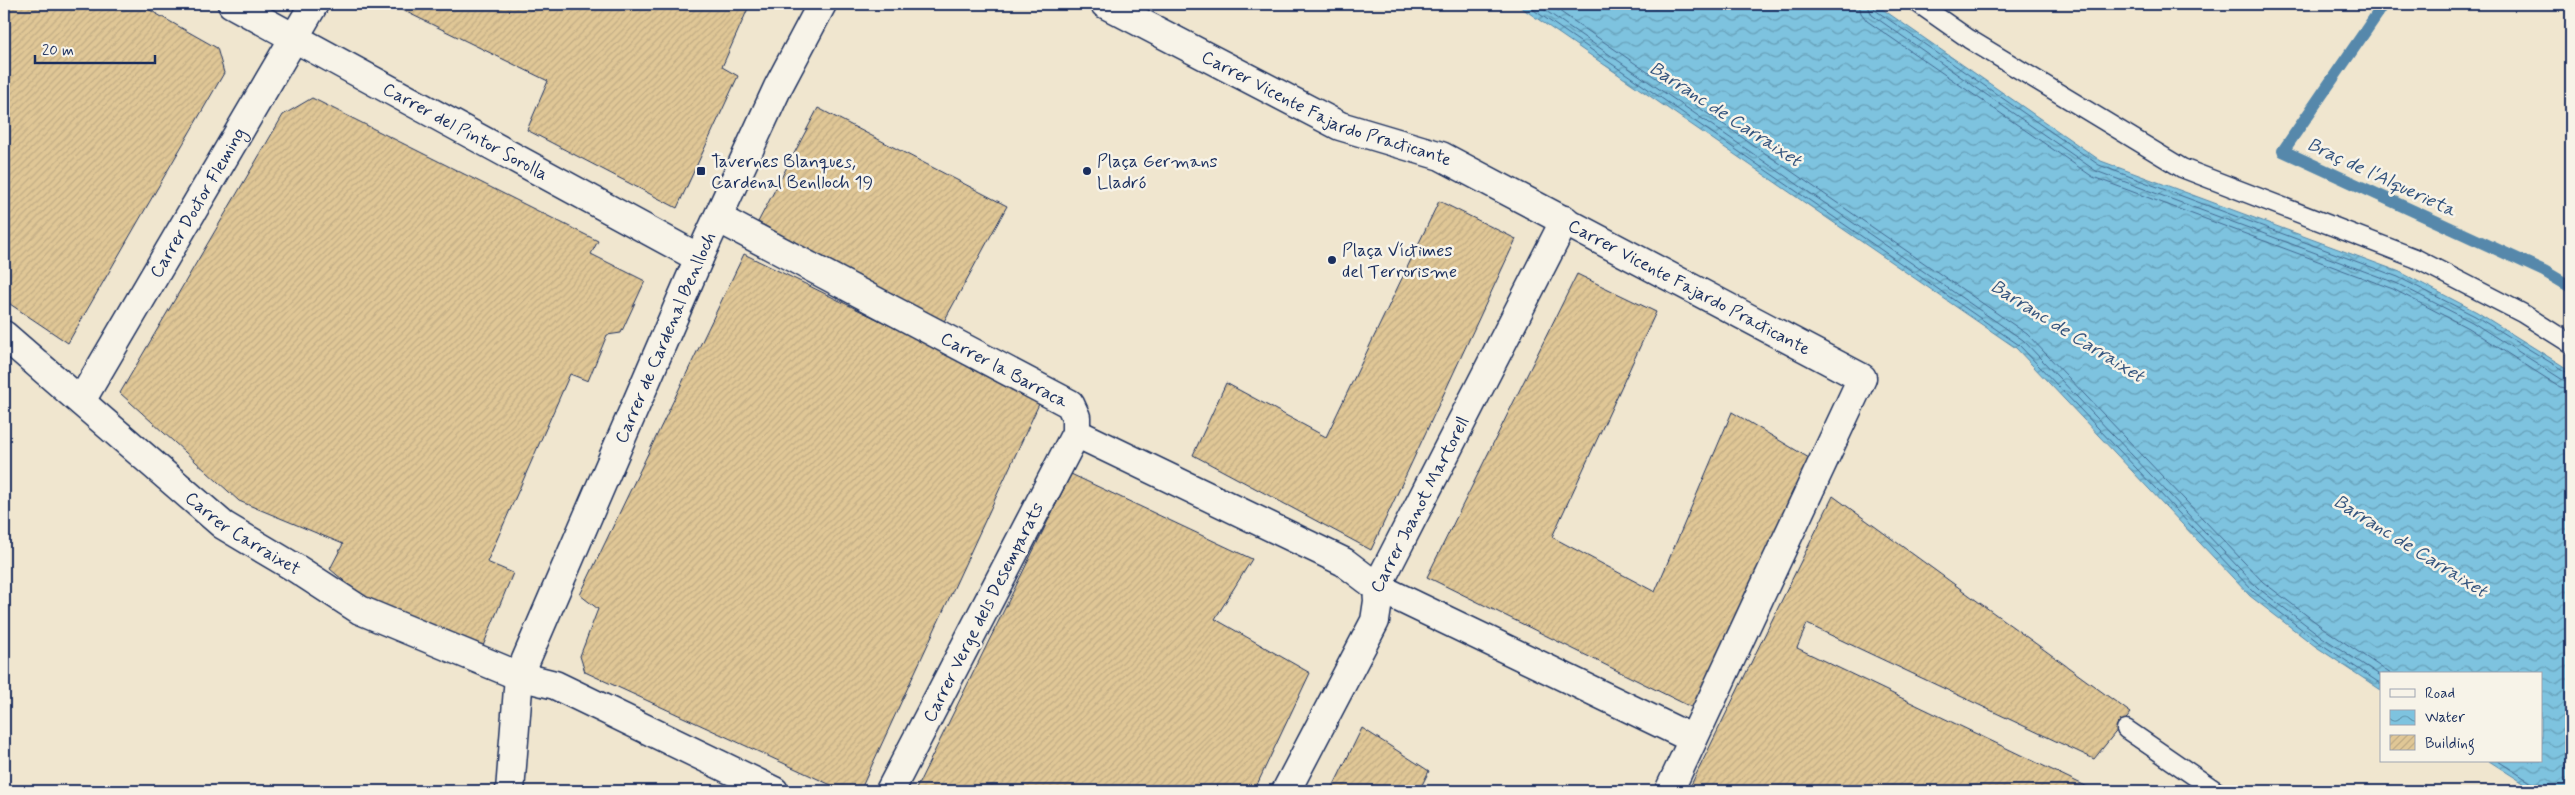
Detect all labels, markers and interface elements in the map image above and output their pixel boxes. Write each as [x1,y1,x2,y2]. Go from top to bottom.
scale bar [35,32,155,64]
text: 20 m [42,41,74,61]
street label: Carrer Vicente Fajardo Practicante [1197,45,1456,173]
water label: Barranc de Carraixet [1644,56,1807,174]
street label: Carrer del Pintor Sorolla [378,77,552,187]
street label: Carrer Doctor Fleming [145,123,253,283]
water label: Braç de l'Alquerieta [2303,132,2460,223]
place label: Tavernes Blanques, Cardenal Benlloch 19 [711,150,873,195]
place label: Plaça Germans Lladró [1097,150,1218,195]
marker: Tavernes Blanques, Cardenal Benlloch 19 [695,165,707,177]
marker: Plaça Germans Lladró [1081,165,1093,177]
street label: Carrer Vicente Fajardo Practicante [1564,214,1814,362]
street label: Carrer de Cardenal Benlloch [610,228,722,447]
place label: Plaça Víctimes del Terrorisme [1342,239,1457,284]
marker: Plaça Víctimes del Terrorisme [1326,254,1338,266]
water label: Barranc de Carraixet [1986,274,2150,390]
street label: Carrer la Barraca [936,327,1072,414]
street label: Carrer Joanot Martorell [1365,412,1475,597]
street label: Carrer Carraixet [179,486,305,581]
water label: Barranc de Carraixet [2329,489,2493,605]
street label: Carrer Verge dels Desemparats [918,498,1050,727]
legend [2380,672,2542,762]
text: Road [2425,684,2455,704]
text: Water [2425,708,2465,728]
text: Building [2425,734,2475,755]

